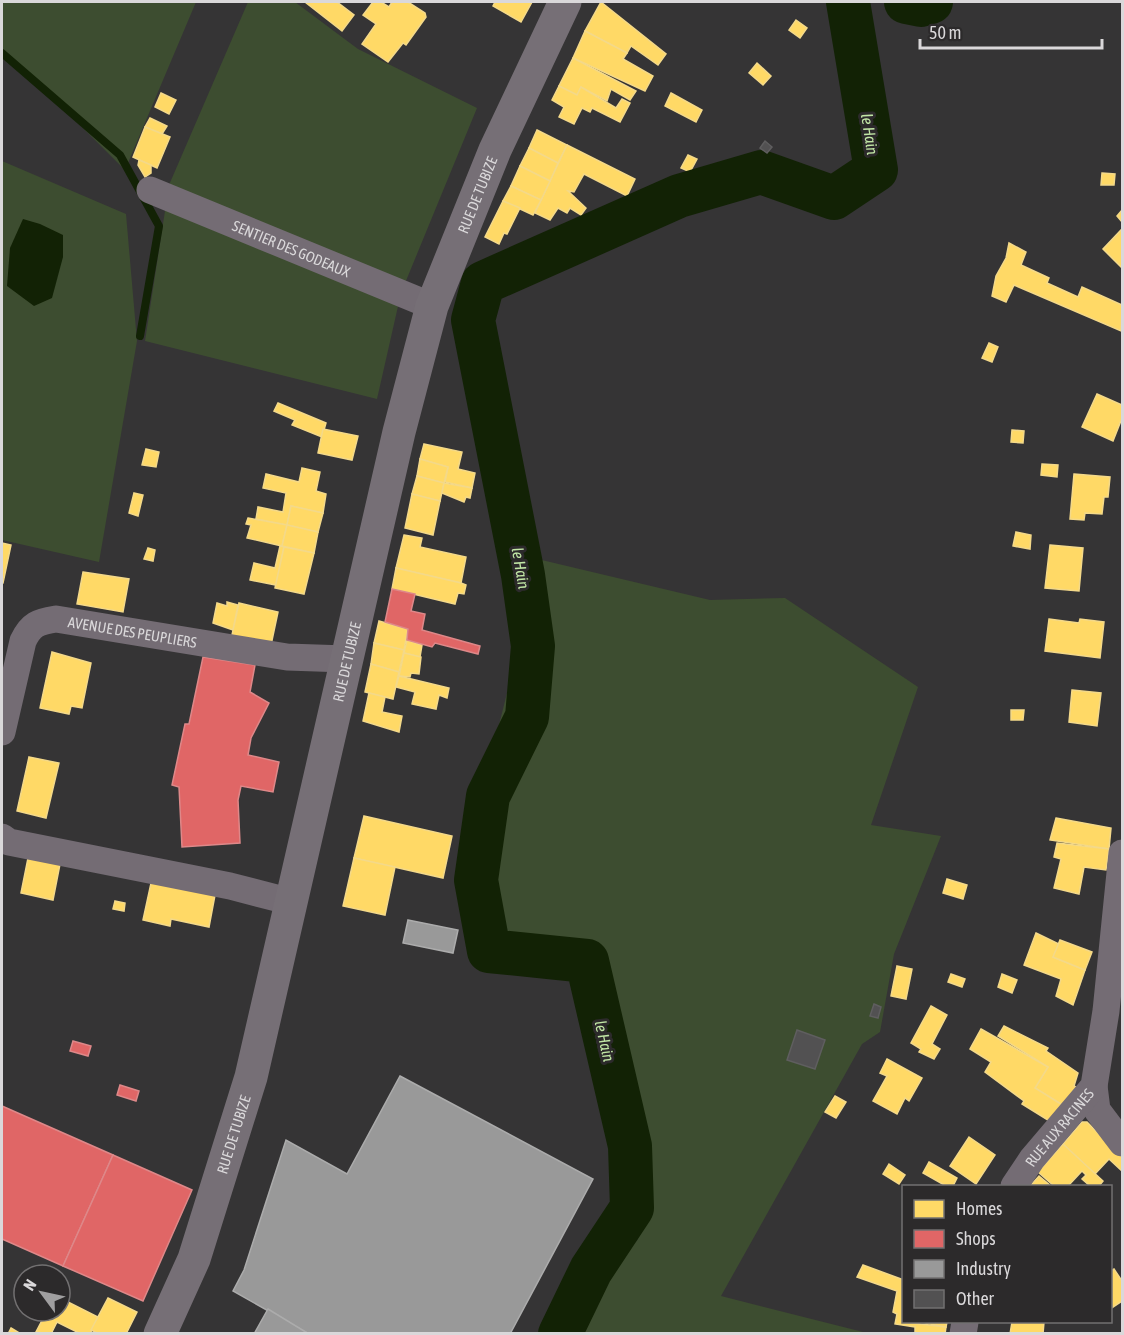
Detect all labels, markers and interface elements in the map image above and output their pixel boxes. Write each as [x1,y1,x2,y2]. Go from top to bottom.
scale bar [920,12,1102,50]
text: 50 m [929,22,961,43]
water label: le Hain [858,112,882,156]
street label: RUE DE TUBIZE [454,153,500,236]
street label: SENTIER DES GODEAUX [230,216,353,280]
water label: le Hain [509,546,534,590]
street label: AVENUE DES PEUPLIERS [67,613,198,651]
street label: RUE DE TUBIZE [329,620,364,703]
water label: le Hain [592,1019,619,1064]
street label: RUE AUX RACINES [1021,1085,1097,1169]
street label: RUE DE TUBIZE [213,1092,253,1176]
legend [902,1185,1112,1323]
text: Homes [956,1198,1002,1219]
text: Shops [956,1228,996,1249]
text: Industry [956,1258,1011,1279]
north arrow [12,1263,72,1323]
text: N [19,1276,40,1294]
text: Other [956,1288,995,1309]

